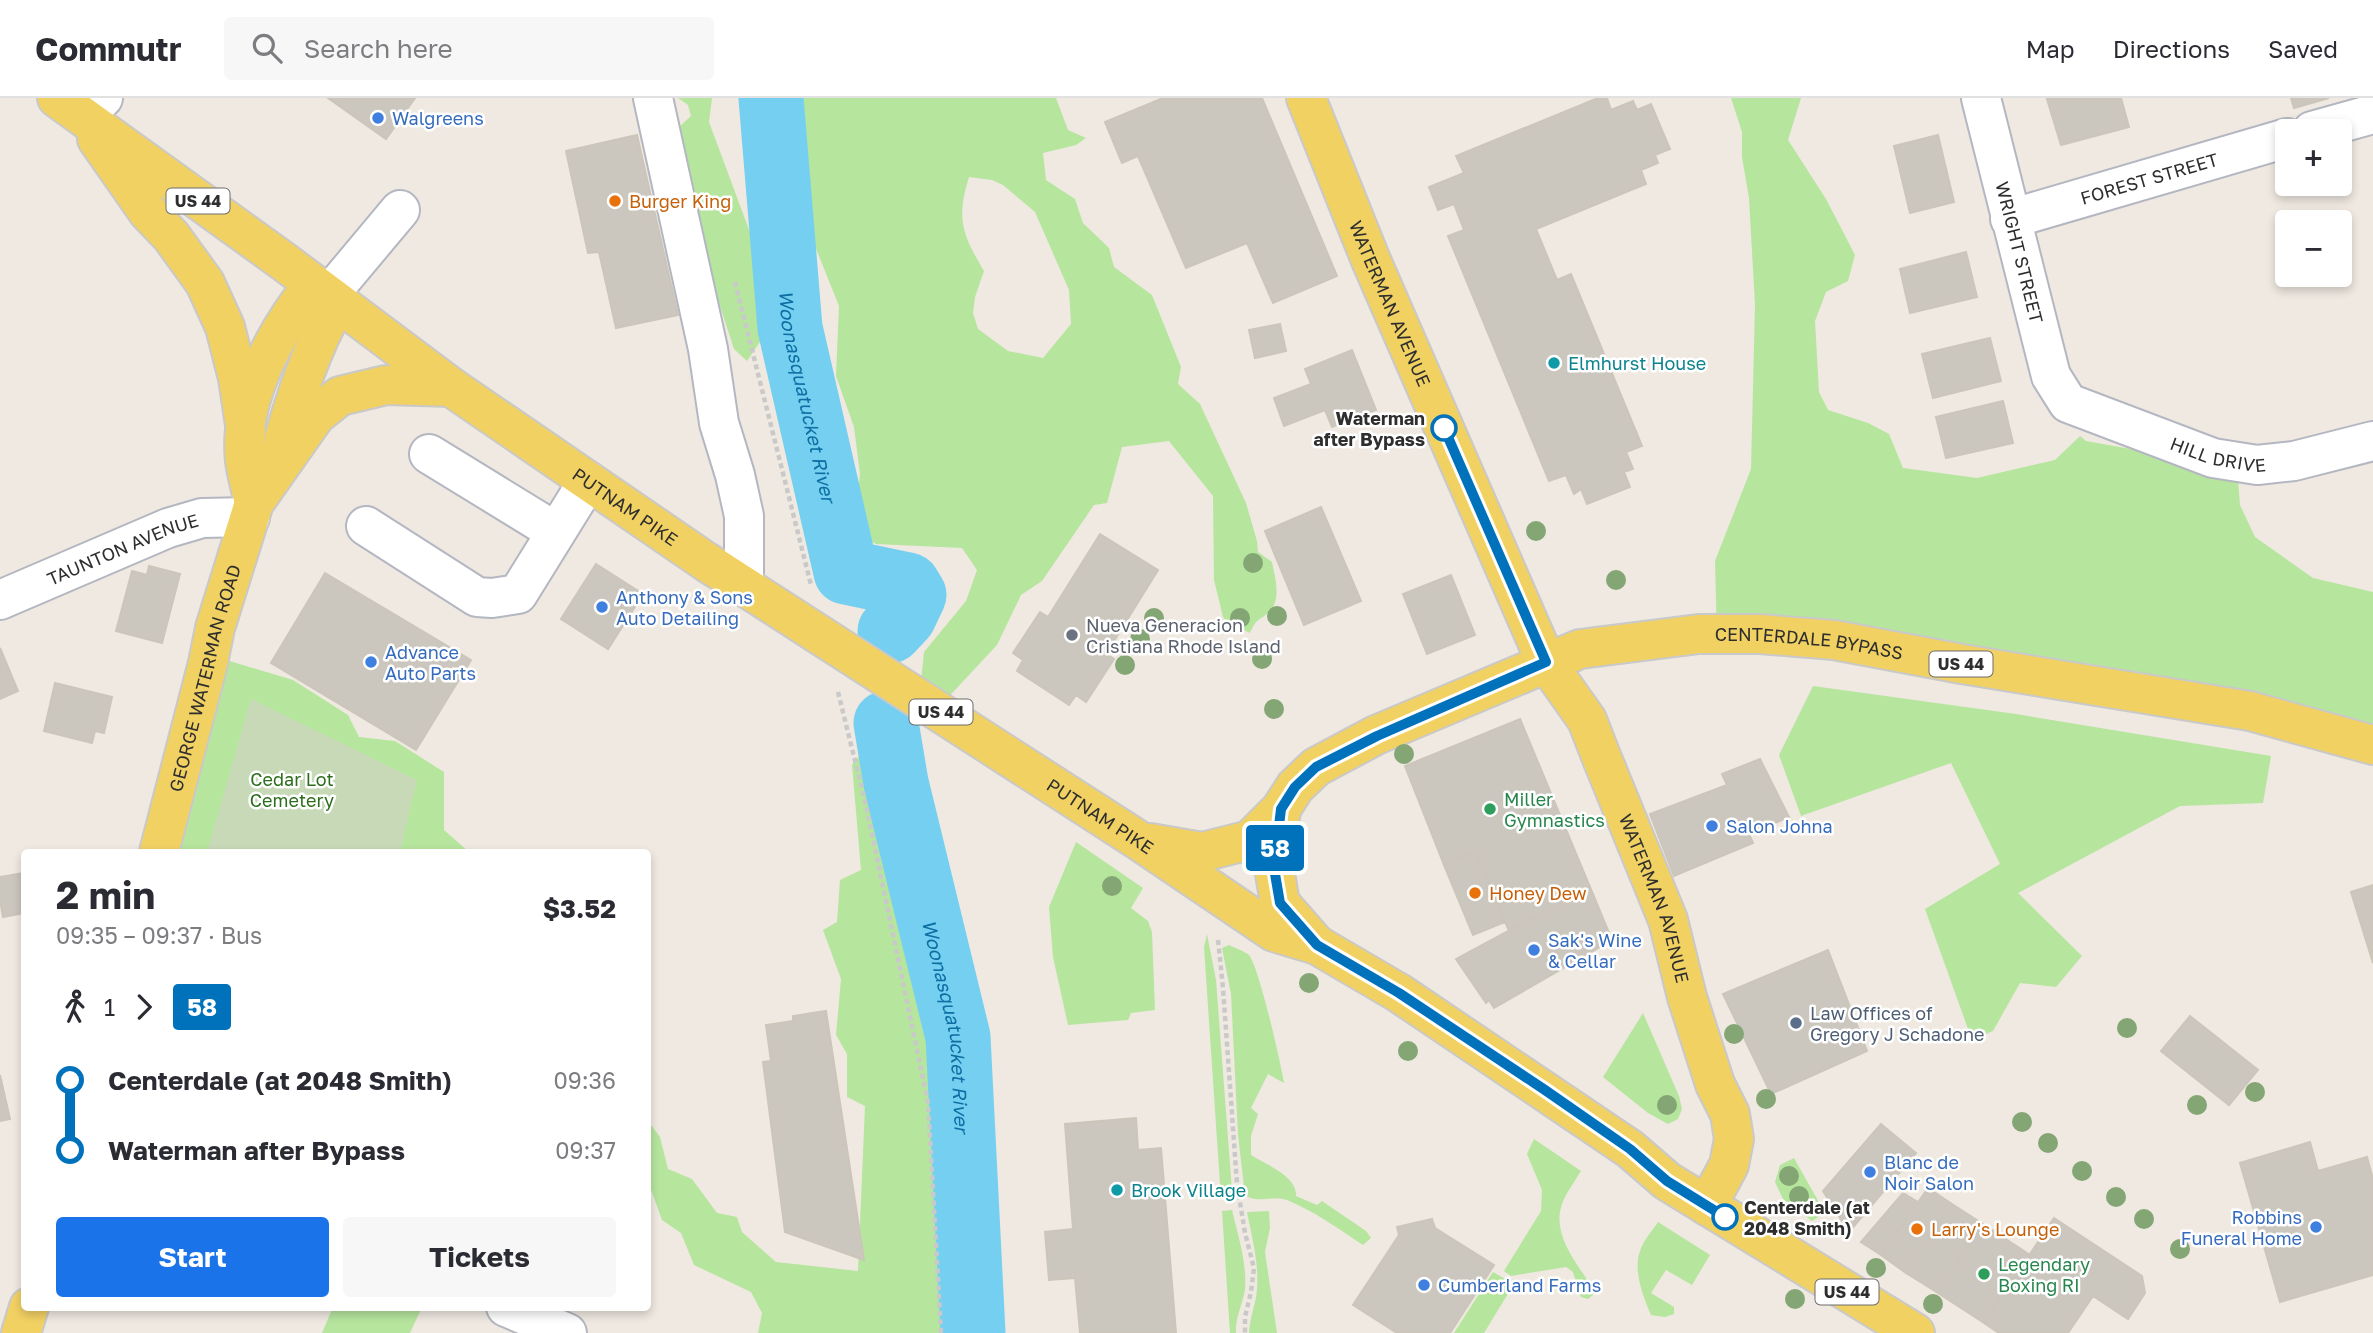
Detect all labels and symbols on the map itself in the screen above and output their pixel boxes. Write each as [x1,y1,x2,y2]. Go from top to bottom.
place label: Walgreens [392,107,484,129]
marker: Walgreens [370,110,386,126]
street label: FOREST STREET [2078,148,2221,209]
street label: WRIGHT STREET [1991,179,2048,325]
road number: US 44 [166,188,230,214]
place label: Burger King [629,190,731,212]
marker: Burger King [607,193,623,209]
street label: WATERMAN AVENUE [1345,217,1436,390]
water label: Woonasquatucket River [775,289,842,507]
place label: Elmhurst House [1568,352,1706,374]
marker: Elmhurst House [1546,355,1562,371]
place label: Waterman after Bypass [1313,407,1425,450]
marker: Waterman after Bypass [1431,415,1457,441]
street label: HILL DRIVE [2167,432,2267,476]
street label: PUTNAM PIKE [569,463,682,550]
street label: TAUNTON AVENUE [44,509,201,590]
street label: GEORGE WATERMAN ROAD [164,562,245,794]
place label: Anthony & Sons Auto Detailing [616,586,753,629]
marker: Anthony & Sons Auto Detailing [594,599,610,615]
place label: Nueva Generacion Cristiana Rhode Island [1086,614,1281,657]
street label: CENTERDALE BYPASS [1715,623,1905,664]
marker: Nueva Generacion Cristiana Rhode Island [1064,627,1080,643]
place label: Advance Auto Parts [385,641,476,684]
road number: US 44 [1930,652,1993,677]
marker: Advance Auto Parts [363,654,379,670]
road number: US 44 [909,699,972,724]
park label: Cedar Lot Cemetery [250,768,334,811]
street label: PUTNAM PIKE [1043,773,1158,858]
place label: Miller Gymnastics [1504,788,1605,831]
marker: Miller Gymnastics [1482,801,1498,817]
street label: WATERMAN AVENUE [1615,810,1694,985]
place label: Salon Johna [1726,815,1833,837]
marker: Salon Johna [1704,818,1720,834]
line badge: 58 [1244,825,1306,871]
place label: Honey Dew [1489,882,1587,904]
marker: Honey Dew [1467,885,1483,901]
water label: Woonasquatucket River [918,917,974,1136]
place label: Sak's Wine & Cellar [1548,929,1642,972]
marker: Sak's Wine & Cellar [1526,942,1542,958]
place label: Law Offices of Gregory J Schadone [1810,1002,1984,1045]
marker: Law Offices of Gregory J Schadone [1788,1015,1804,1031]
place label: Blanc de Noir Salon [1884,1151,1974,1194]
marker: Blanc de Noir Salon [1862,1164,1878,1180]
place label: Brook Village [1131,1179,1246,1201]
marker: Brook Village [1109,1182,1125,1198]
place label: Centerdale (at 2048 Smith) [1744,1196,1870,1239]
marker: Centerdale (at 2048 Smith) [1712,1204,1738,1230]
place label: Robbins Funeral Home [2181,1206,2302,1249]
place label: Larry's Lounge [1931,1218,2059,1240]
marker: Robbins Funeral Home [2308,1219,2324,1235]
marker: Larry's Lounge [1909,1221,1925,1237]
place label: Legendary Boxing RI [1998,1253,2090,1296]
marker: Legendary Boxing RI [1976,1266,1992,1282]
place label: Cumberland Farms [1438,1274,1601,1296]
marker: Cumberland Farms [1416,1277,1432,1293]
road number: US 44 [1815,1280,1878,1304]

